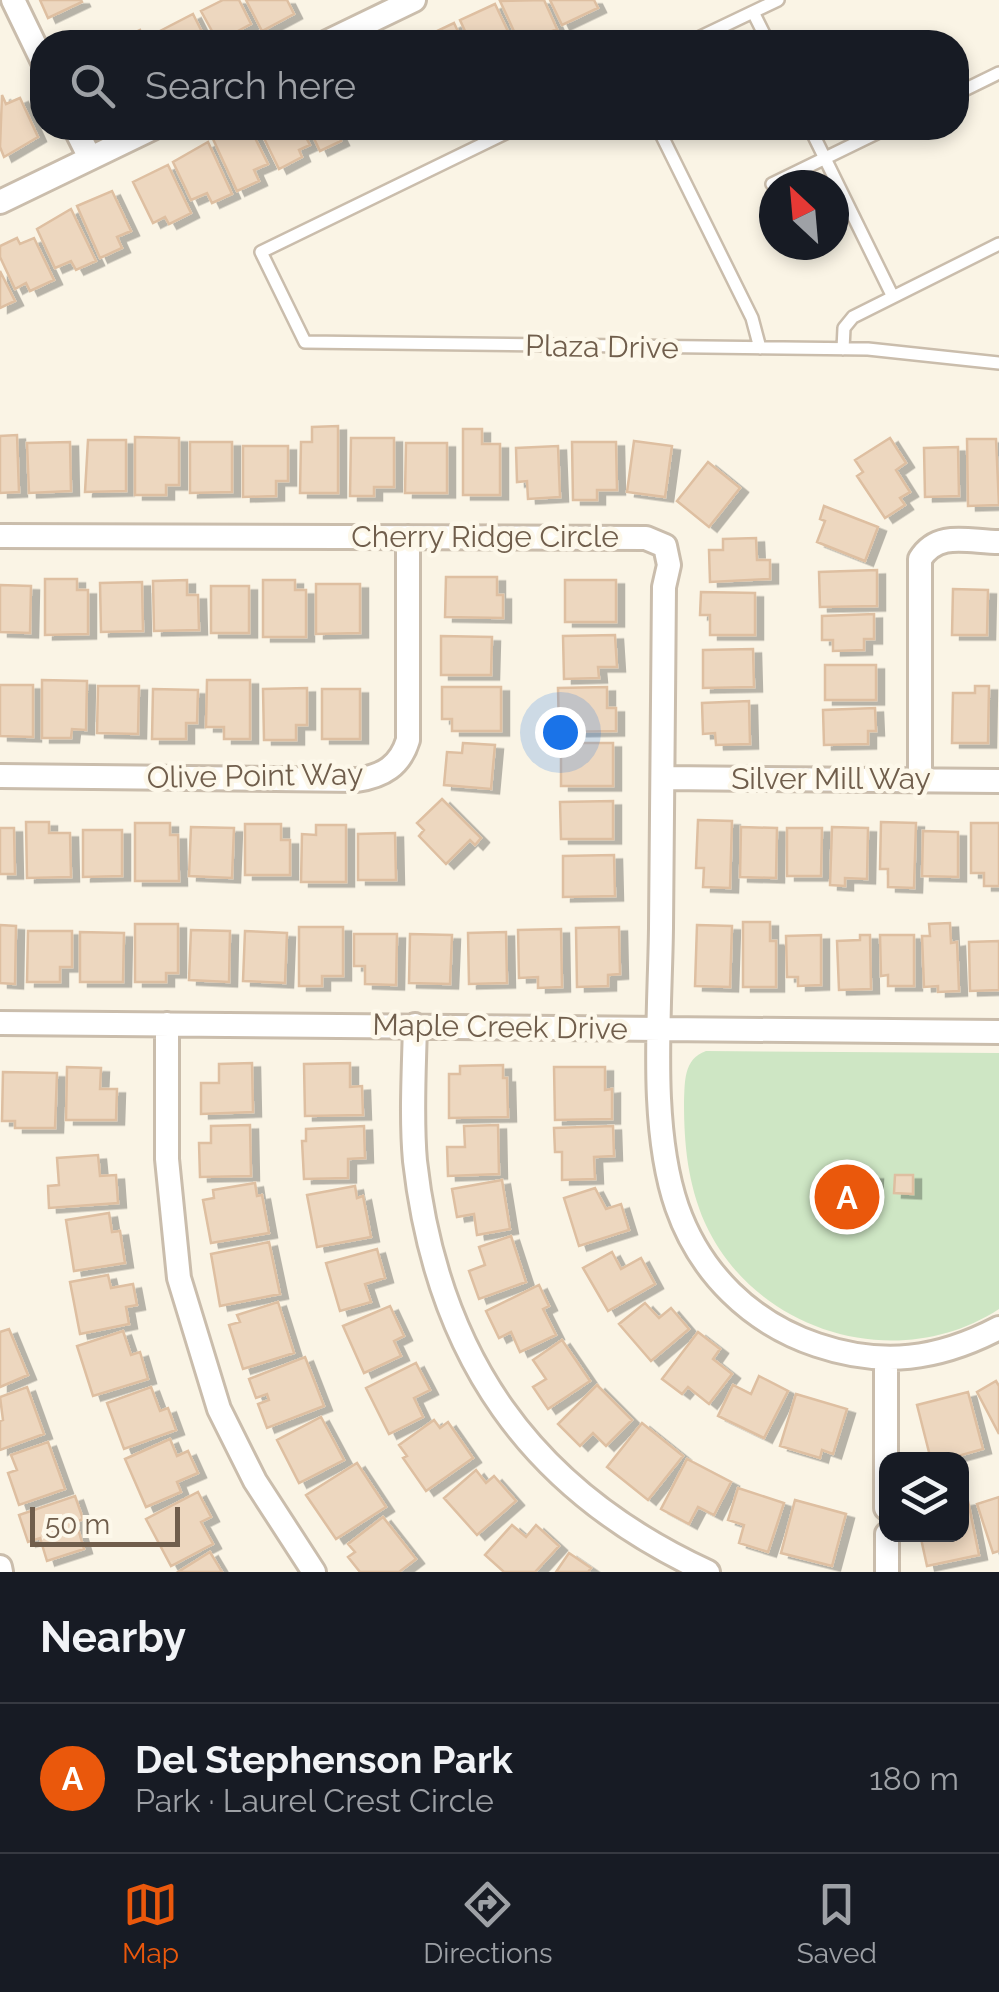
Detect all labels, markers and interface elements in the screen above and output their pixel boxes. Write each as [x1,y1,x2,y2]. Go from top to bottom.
search box [30,30,969,140]
icon: search [65,58,120,113]
text: Search here [145,63,356,108]
north arrow [759,170,849,260]
street label: Plaza Drive [525,328,679,365]
street label: Cherry Ridge Circle [351,519,619,554]
your location [535,707,586,758]
street label: Olive Point Way [146,756,364,795]
street label: Silver Mill Way [731,761,931,796]
street label: Maple Creek Drive [372,1007,628,1046]
pin: A [814,1160,880,1234]
map controls [879,1452,969,1542]
button: layers [879,1452,969,1542]
scale bar [30,1502,180,1546]
text: 50 m [45,1508,110,1541]
text: Nearby [40,1613,186,1662]
text: Del Stephenson Park [135,1737,513,1782]
text: A [62,1760,83,1797]
text: 180 m [869,1760,959,1797]
text: Park · Laurel Crest Circle [135,1782,494,1819]
tab: Map [122,1877,179,1970]
tab: Directions [423,1877,553,1970]
tab: Saved [797,1877,877,1970]

